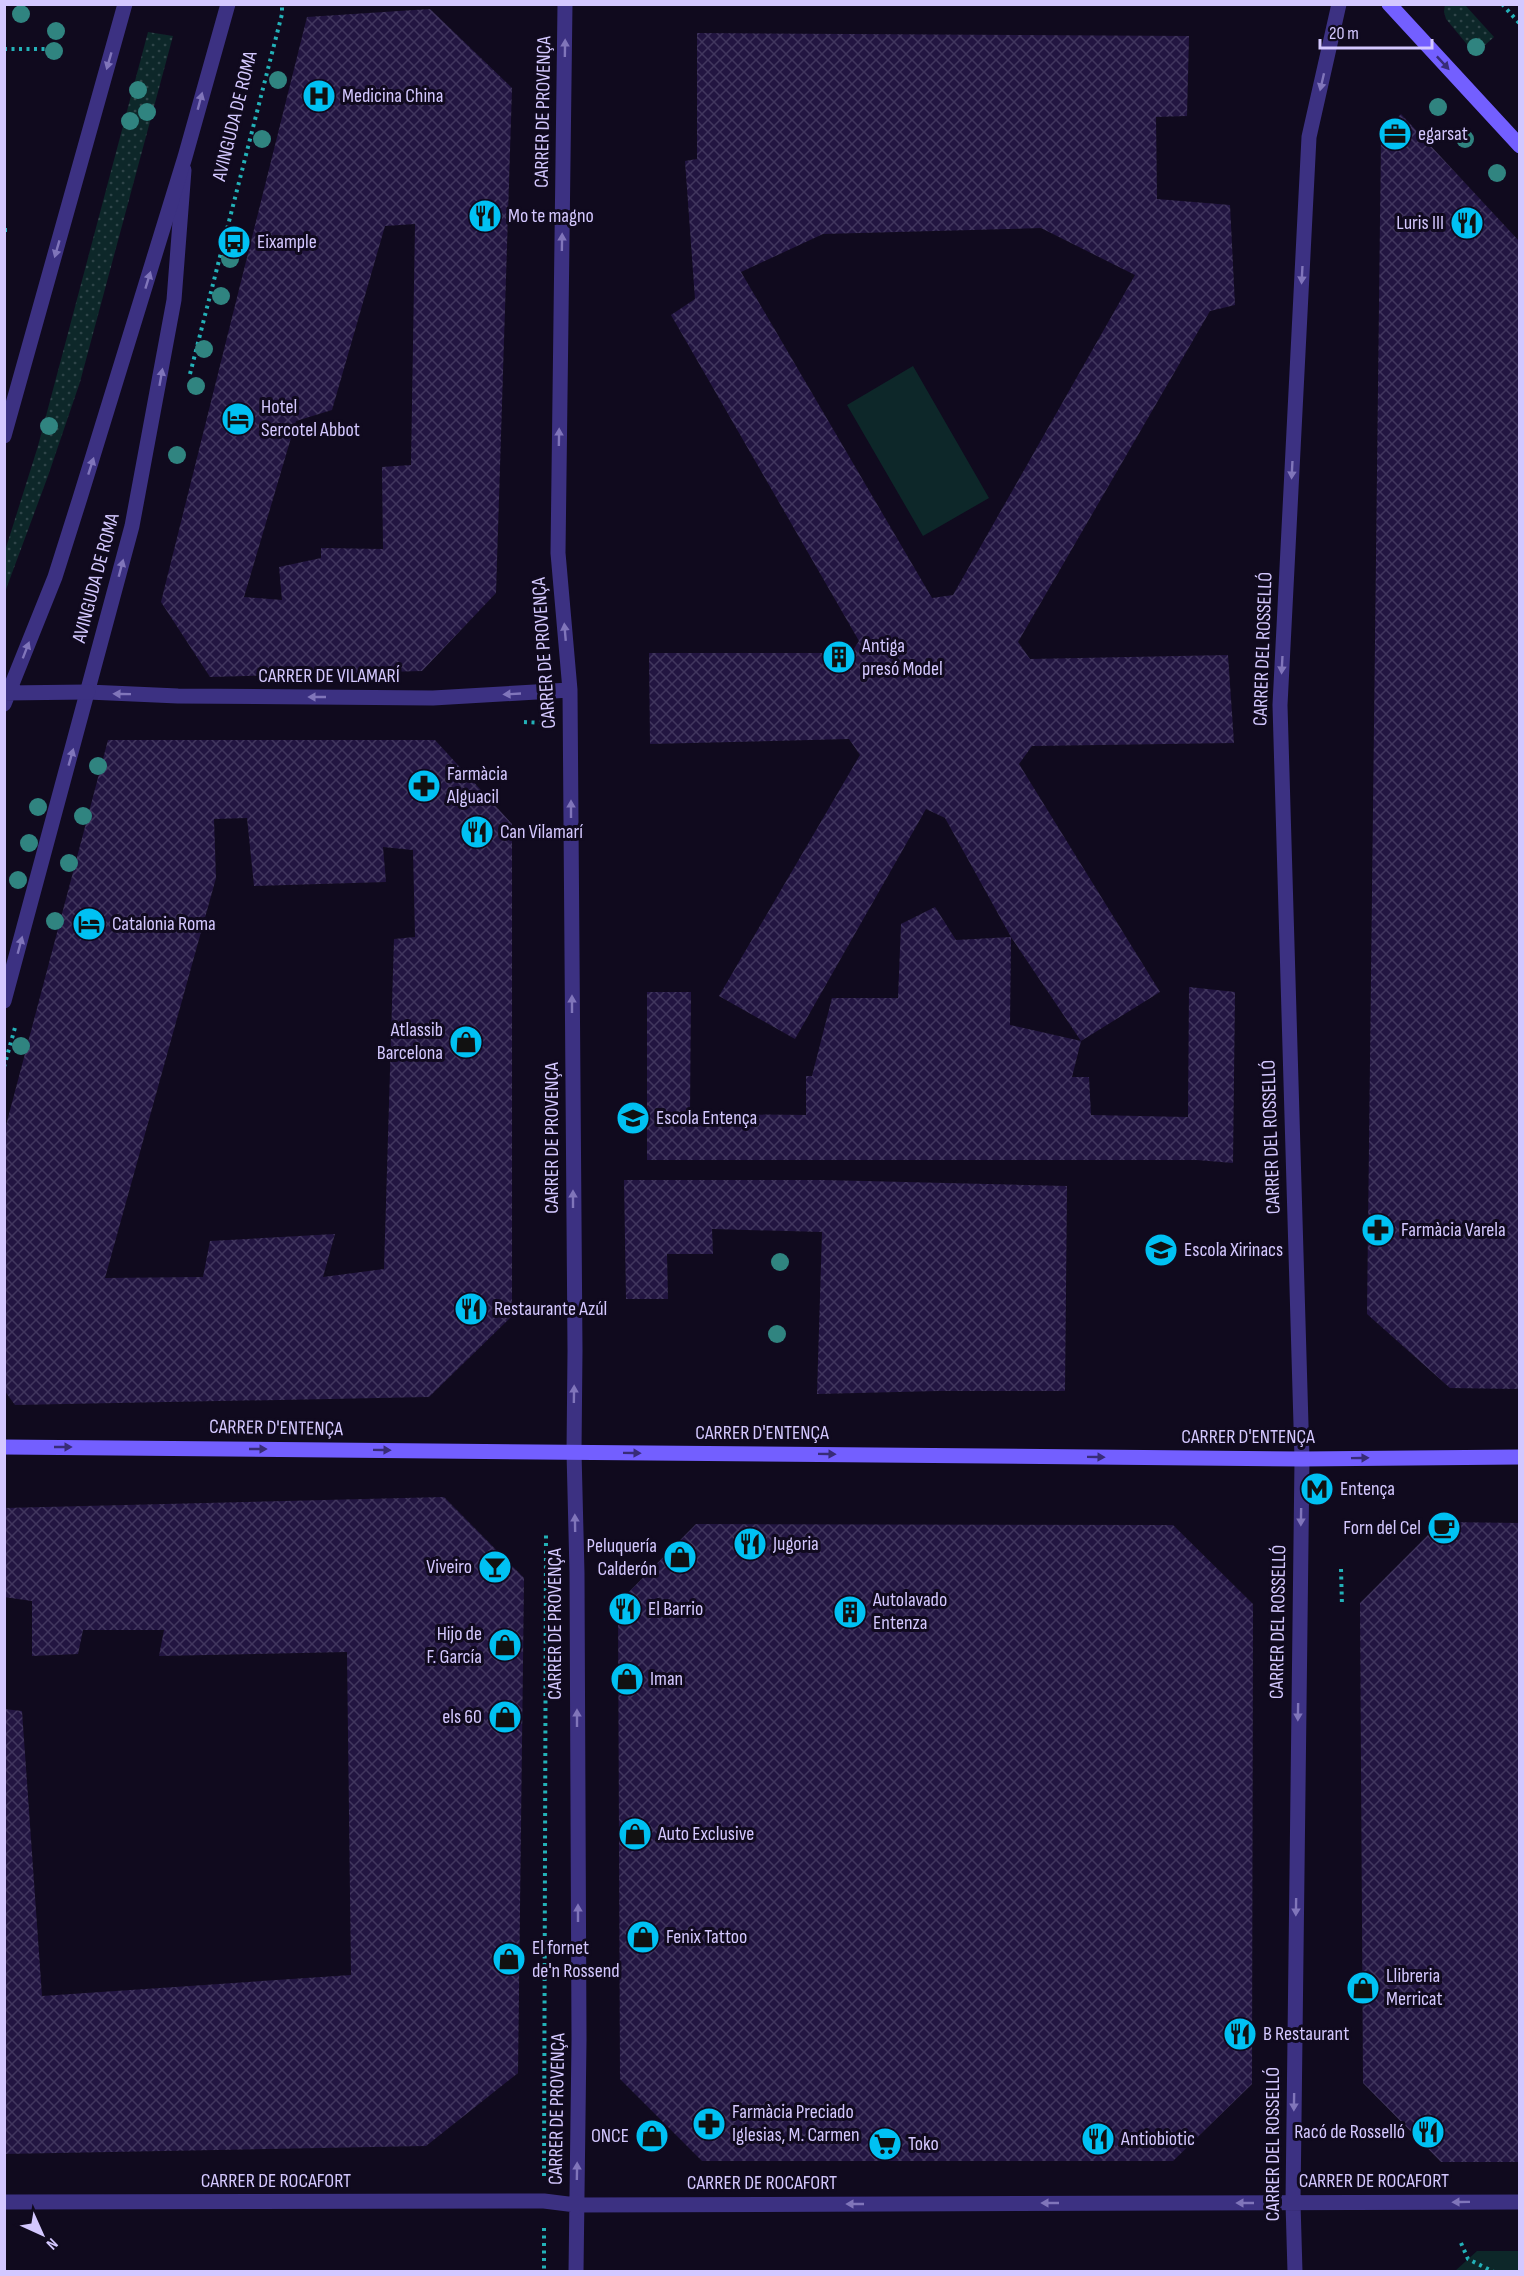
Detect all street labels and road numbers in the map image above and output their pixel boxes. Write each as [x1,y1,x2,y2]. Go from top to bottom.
street label: CARRER DE PROVENÇA [530,36,556,188]
street label: AVINGUDA DE ROMA [207,48,263,184]
street label: AVINGUDA DE ROMA [67,510,125,646]
street label: CARRER DEL ROSSELLÓ [1248,571,1278,727]
street label: CARRER DE PROVENÇA [527,576,561,729]
street label: CARRER DE VILAMARÍ [258,664,400,688]
street label: CARRER DEL ROSSELLÓ [1256,1059,1286,1215]
street label: CARRER DE PROVENÇA [540,1062,564,1214]
street label: CARRER D'ENTENÇA [209,1415,343,1441]
street label: CARRER D'ENTENÇA [695,1421,829,1445]
street label: CARRER D'ENTENÇA [1181,1425,1315,1449]
street label: CARRER DEL ROSSELLÓ [1265,1545,1291,1699]
street label: CARRER DE PROVENÇA [543,1548,567,1700]
street label: CARRER DE PROVENÇA [544,2033,570,2185]
street label: CARRER DEL ROSSELLÓ [1261,2067,1285,2221]
street label: CARRER DE ROCAFORT [201,2169,351,2193]
street label: CARRER DE ROCAFORT [1299,2169,1449,2193]
street label: CARRER DE ROCAFORT [687,2171,837,2195]

